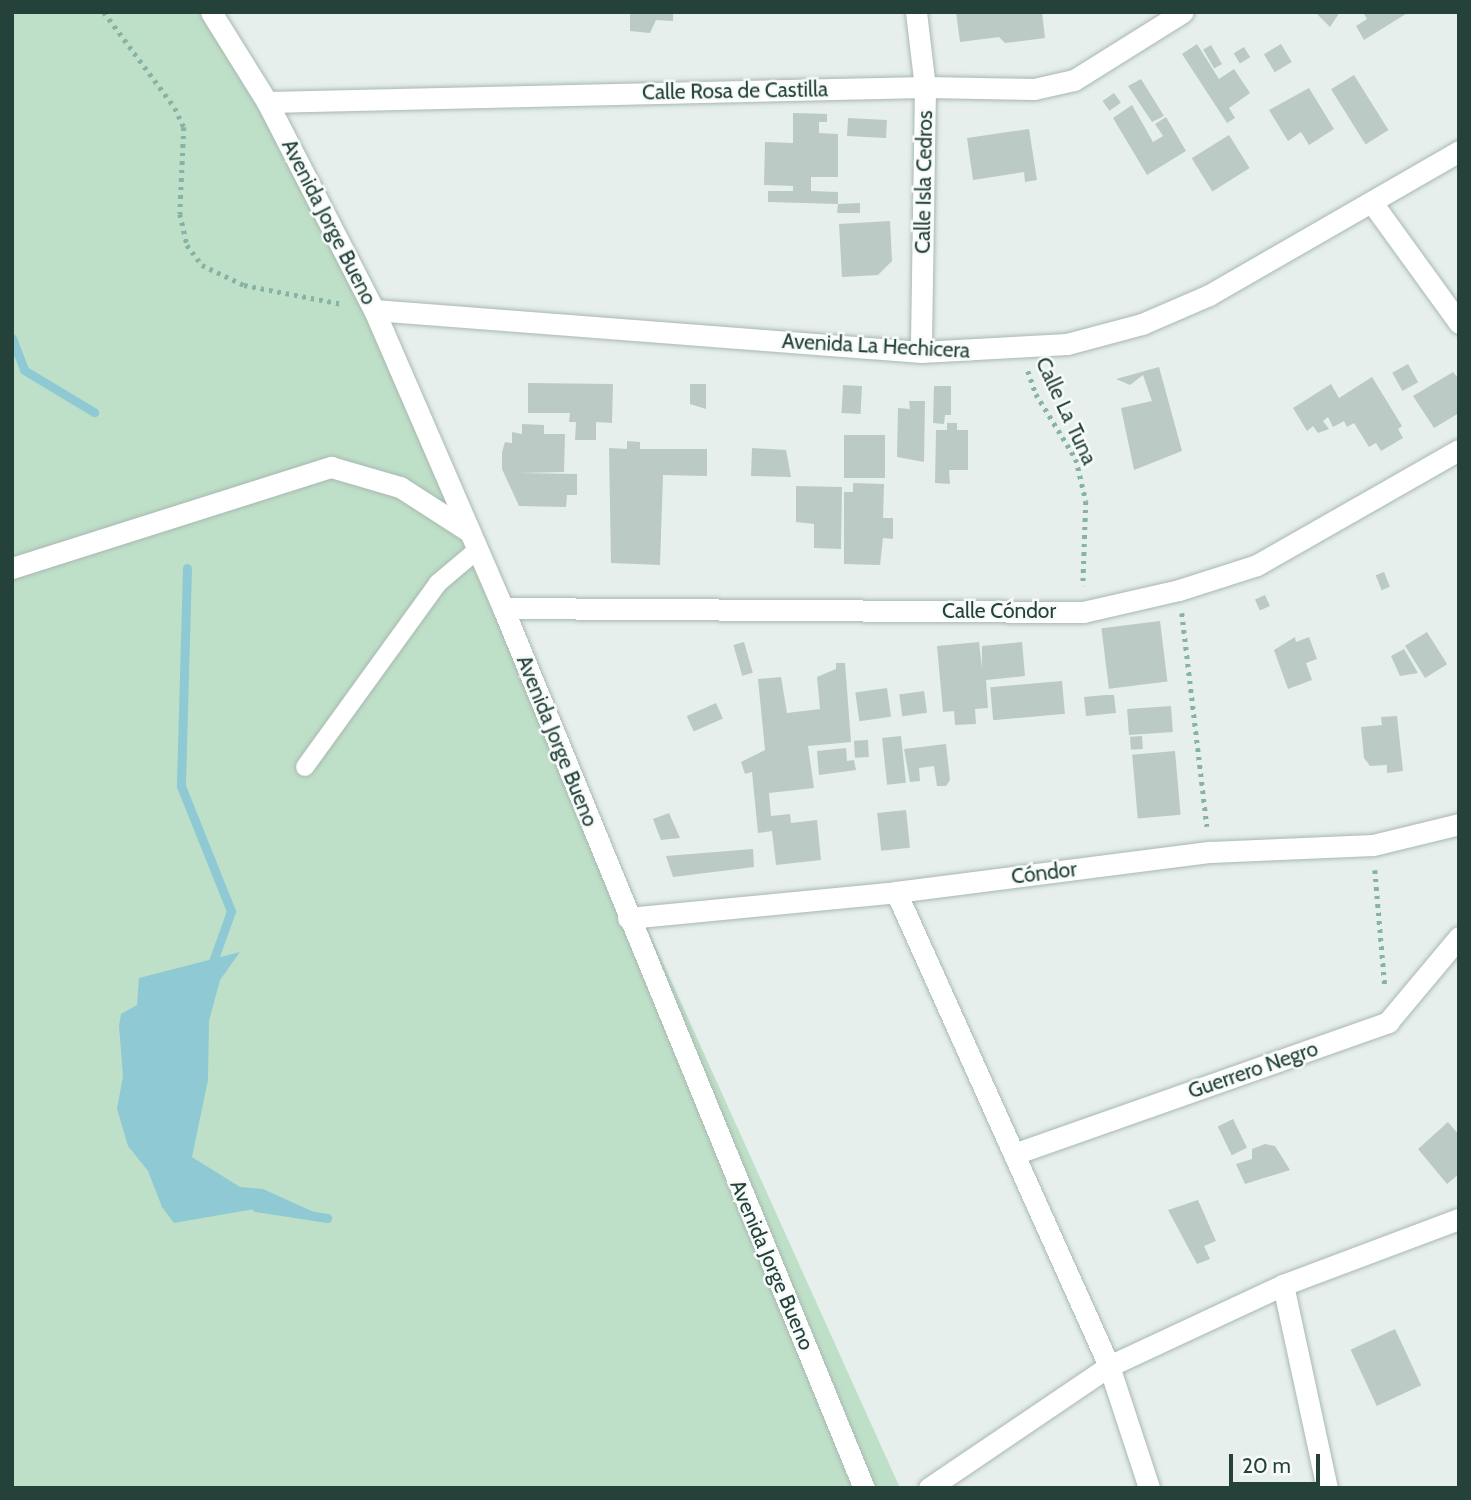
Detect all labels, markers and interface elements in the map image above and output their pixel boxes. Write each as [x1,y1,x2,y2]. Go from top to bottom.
street label: Calle Rosa de Castilla [642,77,828,105]
street label: Calle Isla Cedros [910,110,938,254]
street label: Avenida Jorge Bueno [276,135,382,309]
street label: Avenida La Hechicera [781,328,971,364]
street label: Calle La Tuna [1030,353,1102,469]
street label: Calle Cóndor [942,598,1056,624]
street label: Avenida Jorge Bueno [511,652,603,830]
street label: Cóndor [1010,856,1078,890]
street label: Guerrero Negro [1185,1036,1321,1104]
street label: Avenida Jorge Bueno [725,1176,819,1354]
scale bar [1233,1440,1324,1484]
text: 20 m [1242,1453,1291,1478]

